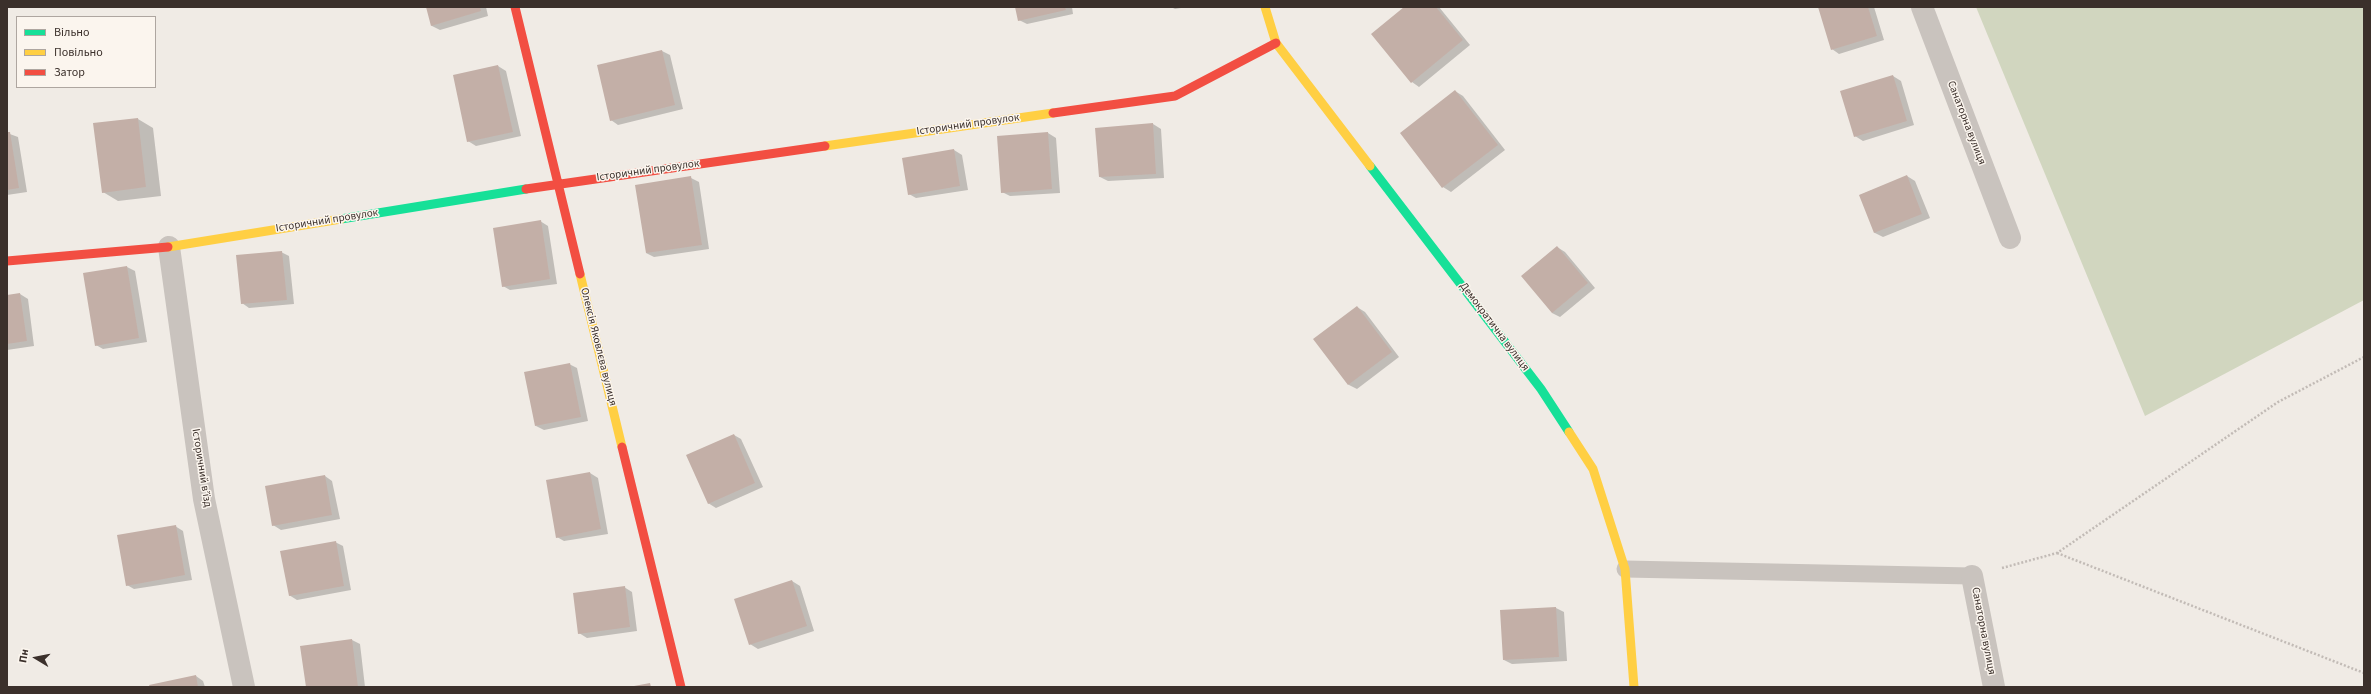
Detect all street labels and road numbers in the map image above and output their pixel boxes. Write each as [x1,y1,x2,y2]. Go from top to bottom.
street label: Санаторна вулиця [1944,79,1988,167]
street label: Історичний провулок [916,111,1020,139]
street label: Історичний провулок [596,157,700,185]
street label: Історичний провулок [275,206,379,236]
street label: Демократична вулиця [1456,280,1532,374]
street label: Олексія Яковлєва вулиця [577,287,619,407]
street label: Історичний в’їзд [188,428,214,508]
street label: Санаторна вулиця [1968,586,1998,676]

